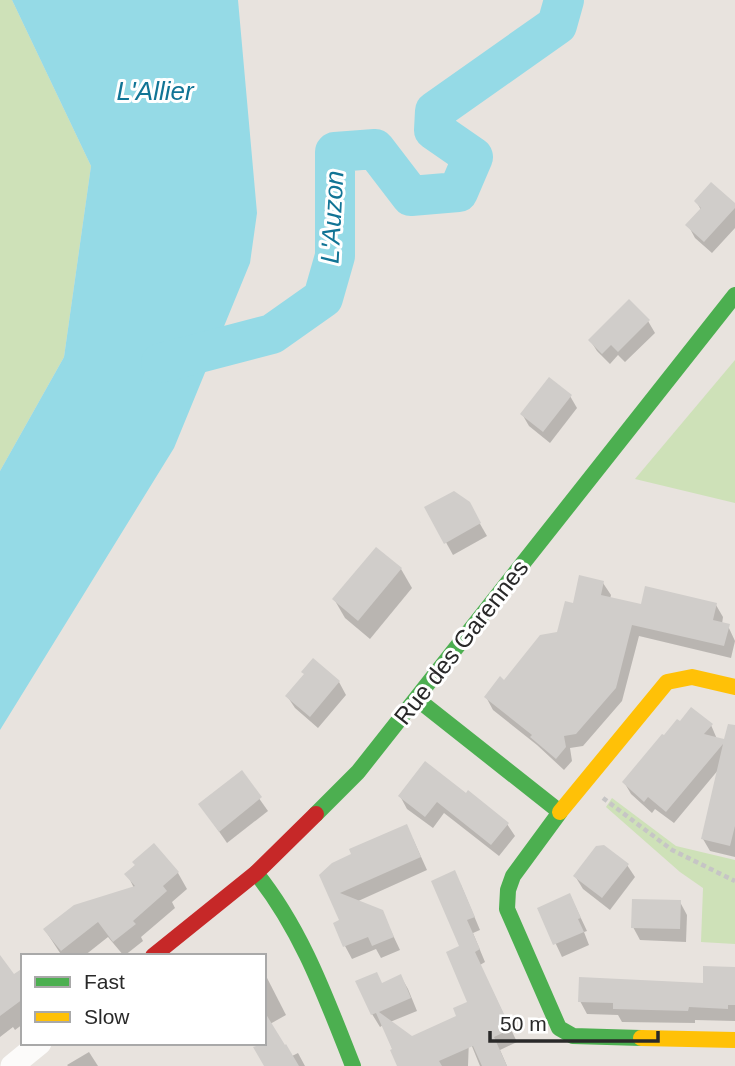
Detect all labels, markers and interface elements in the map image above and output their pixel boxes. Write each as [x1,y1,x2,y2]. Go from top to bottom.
water label: L'Allier [116,76,195,106]
water label: L'Auzon [315,170,349,264]
street label: Rue des Garennes [388,554,534,730]
legend [21,954,266,1045]
text: Fast [84,970,125,993]
scale bar [490,1000,658,1044]
text: Slow [84,1005,130,1028]
text: 50 m [500,1012,547,1035]

